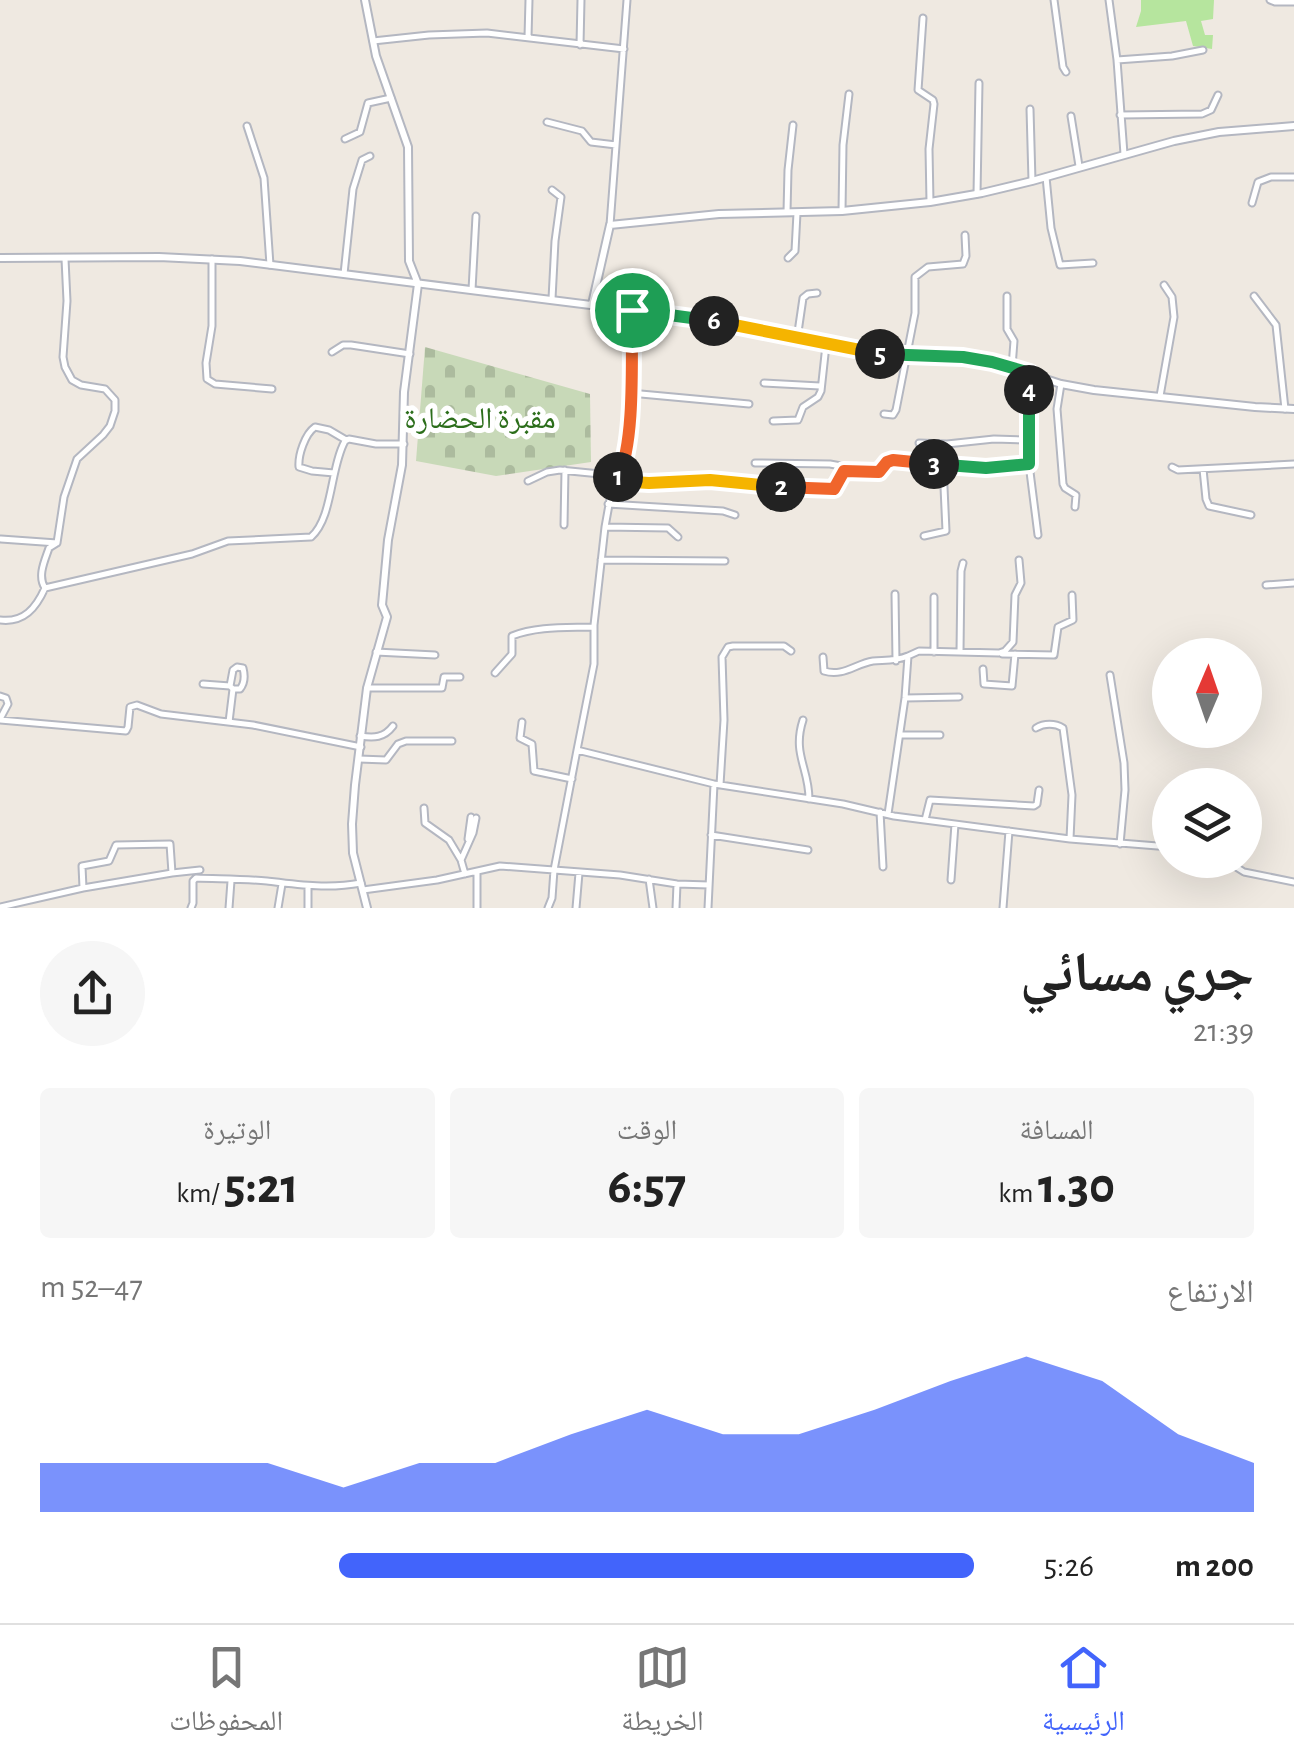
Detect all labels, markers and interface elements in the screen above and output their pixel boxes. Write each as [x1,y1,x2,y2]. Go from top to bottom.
pin [590,268,675,353]
icon: arrive [605,283,660,338]
pin: 6 [689,296,739,346]
text: 6 [707,307,721,335]
pin: 5 [855,329,905,379]
text: 5 [874,340,886,368]
pin: 4 [1004,365,1054,415]
text: 4 [1022,376,1036,404]
park label: مقبرة الحضارة [404,404,556,435]
pin: 3 [909,439,959,489]
text: 3 [928,450,940,478]
pin: 1 [593,452,643,502]
pin: 2 [756,462,806,512]
text: 1 [613,463,623,491]
text: 2 [774,473,788,501]
north arrow [1152,638,1262,748]
map controls [1152,638,1262,878]
button: layers [1152,768,1262,878]
button: share [40,941,145,1046]
text: جري مسائي [1020,947,1254,1002]
text: 21:39 [1193,1015,1254,1047]
text: الوتيرة [203,1117,271,1145]
text: الوقت [617,1117,677,1145]
text: المسافة [1020,1117,1094,1145]
text: 5:21 [224,1162,299,1212]
text: 6:57 [608,1162,686,1212]
text: 1.30 [1038,1162,1115,1212]
text: /km [176,1180,224,1208]
text: km [998,1180,1038,1208]
text: 47–52 m [40,1271,143,1303]
text: الارتفاع [1167,1276,1254,1308]
text: 5:26 [1044,1550,1094,1582]
text: 200 m [1175,1550,1254,1582]
tab: المحفوظات [169,1640,283,1748]
tab: الخريطة [621,1640,704,1748]
tab: الرئيسية [1042,1640,1125,1748]

